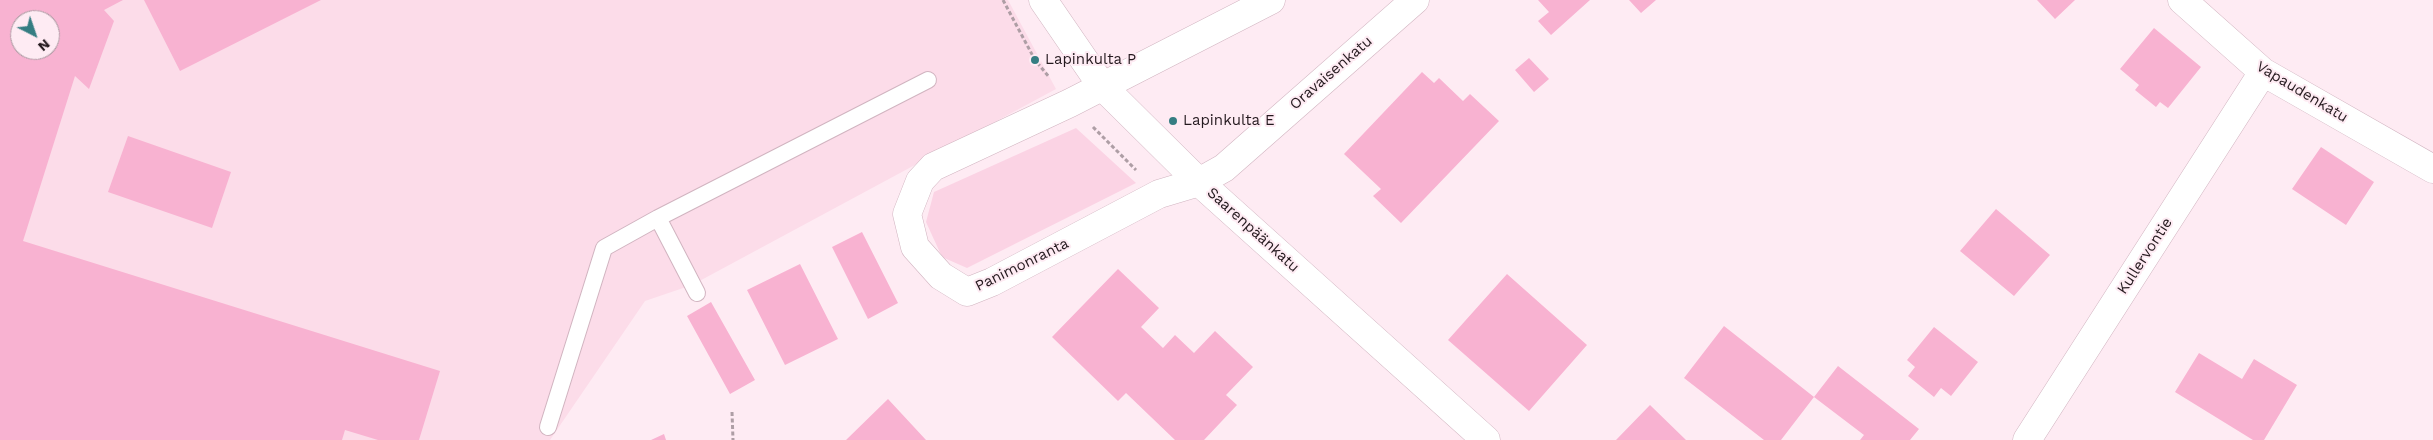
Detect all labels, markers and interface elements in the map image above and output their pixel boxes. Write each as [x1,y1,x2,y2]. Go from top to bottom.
north arrow [10,10,60,60]
street label: Oravaisenkatu [1286,32,1376,114]
text: N [35,36,53,55]
place label: Lapinkulta P [1045,51,1136,69]
marker: Lapinkulta P [1029,54,1041,66]
street label: Vapaudenkatu [2253,58,2351,126]
place label: Lapinkulta E [1183,112,1275,130]
marker: Lapinkulta E [1167,115,1179,127]
street label: Saarenpäänkatu [1203,184,1303,276]
street label: Kullervontie [2114,214,2176,298]
street label: Panimonranta [972,235,1072,295]

